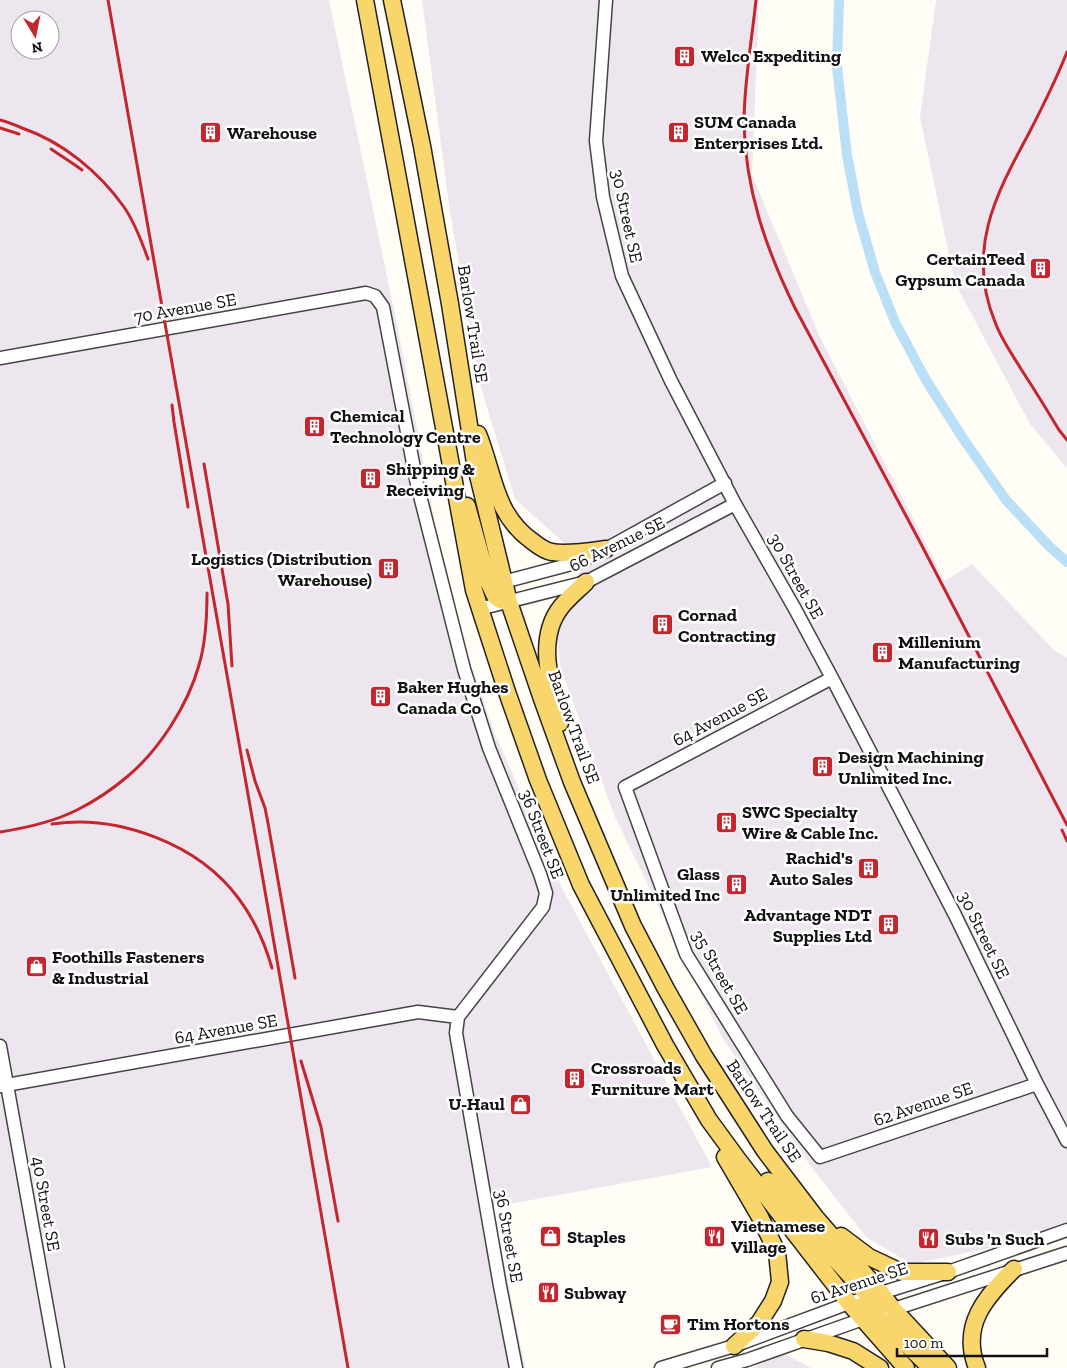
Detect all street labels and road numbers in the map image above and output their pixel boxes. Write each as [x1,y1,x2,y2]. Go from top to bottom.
street label: 30 Street SE [606,167,648,265]
street label: Barlow Trail SE [453,263,493,385]
street label: 70 Avenue SE [132,288,238,328]
street label: 66 Avenue SE [565,511,669,577]
street label: 30 Street SE [763,529,829,623]
street label: Barlow Trail SE [543,667,605,787]
street label: 64 Avenue SE [669,683,771,751]
street label: 36 Street SE [515,786,569,882]
street label: 30 Street SE [953,888,1015,982]
street label: 35 Street SE [687,926,753,1018]
street label: 64 Avenue SE [173,1009,279,1049]
street label: Barlow Trail SE [722,1055,806,1167]
street label: 62 Avenue SE [870,1077,976,1131]
street label: 40 Street SE [27,1155,65,1253]
street label: 36 Street SE [490,1188,528,1284]
street label: 61 Avenue SE [807,1257,911,1309]

